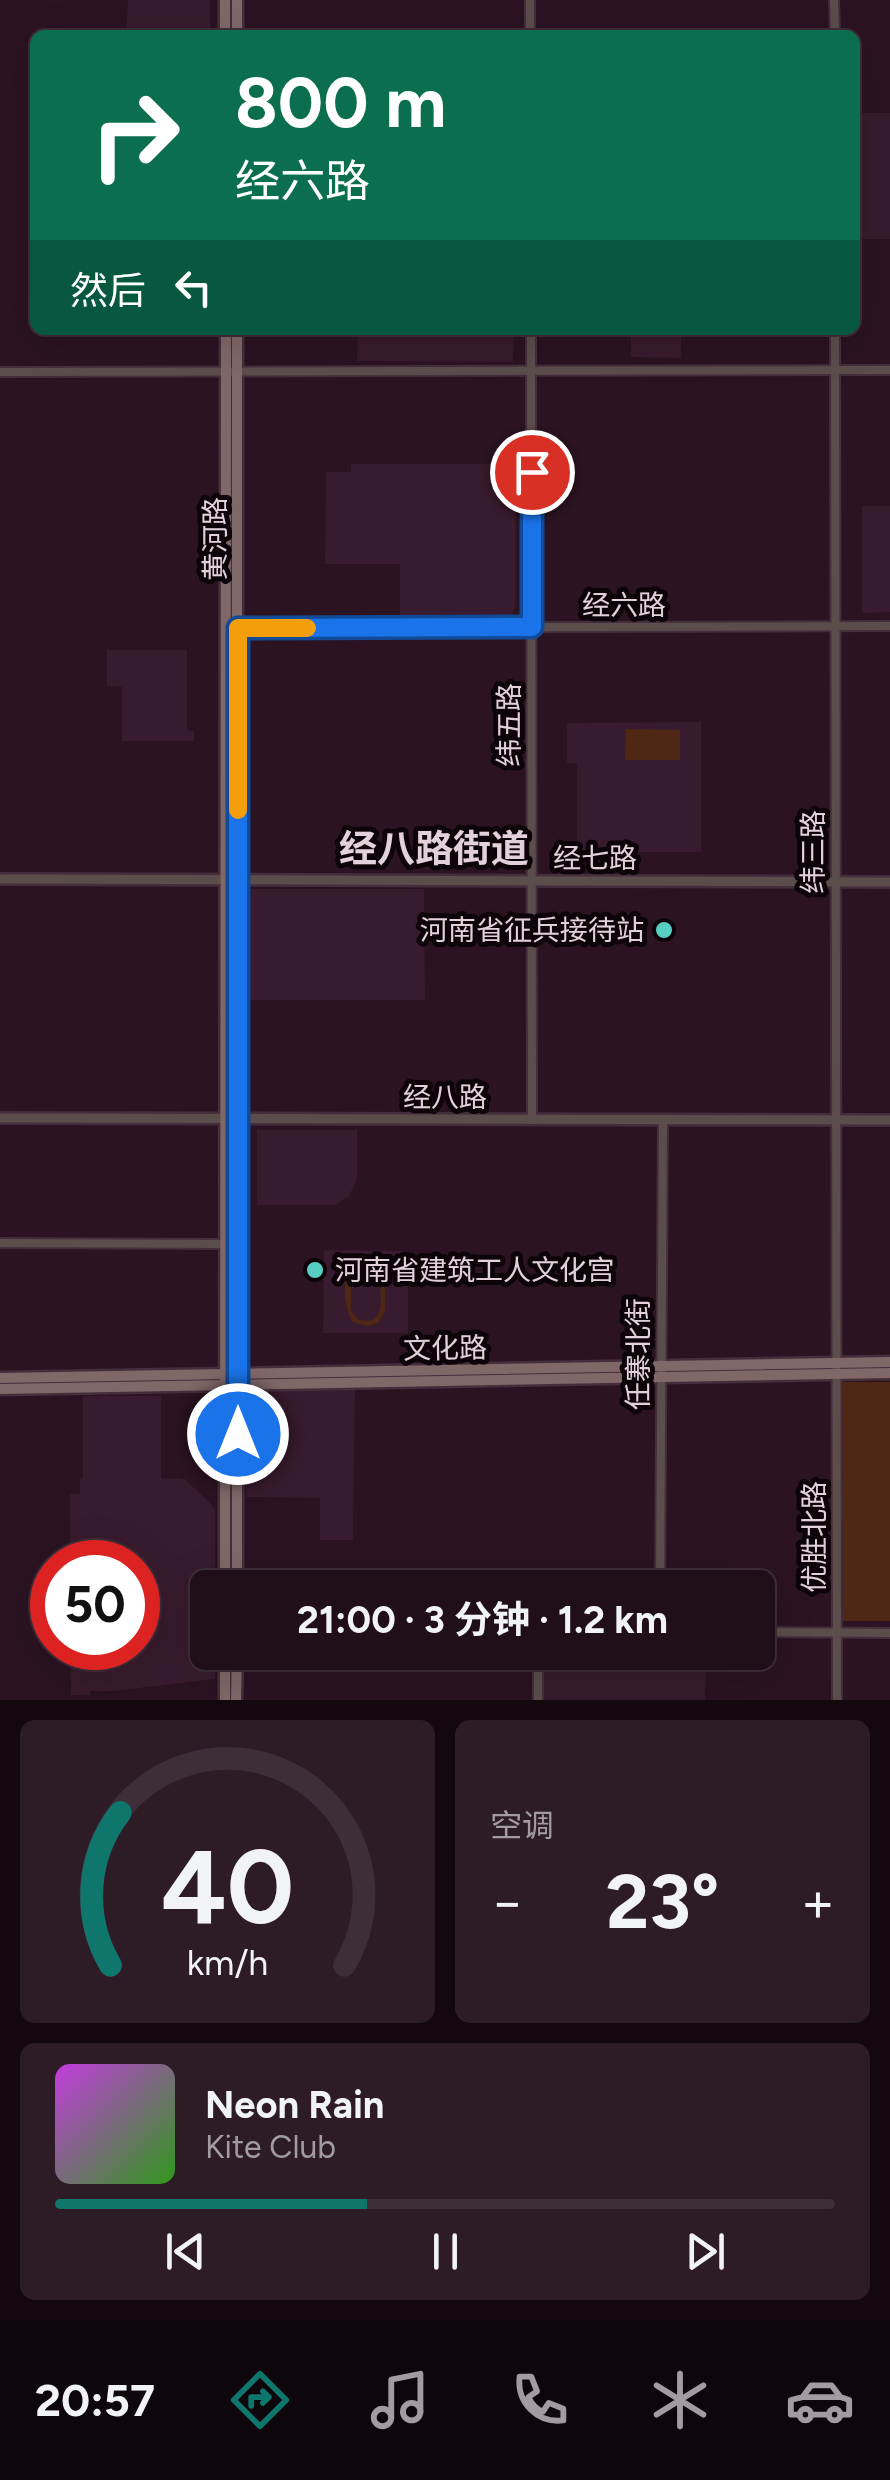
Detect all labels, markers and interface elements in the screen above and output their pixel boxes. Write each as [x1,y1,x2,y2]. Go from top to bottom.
text: 800 m [235,60,446,145]
icon: right [70,70,200,200]
text: 经六路 [235,154,370,208]
icon: left [166,260,221,315]
text: 然后 [70,268,146,314]
pin [490,430,575,515]
icon: arrive [505,445,560,500]
street label: 黄河路 [198,497,232,581]
street label: 经六路 [582,588,666,622]
street label: 纬五路 [492,683,526,767]
street label: 纬三路 [796,810,830,894]
district label: 经八路街道 [339,826,529,872]
street label: 经七路 [553,841,637,875]
place label: 河南省征兵接待站 [420,913,644,947]
marker: 河南省征兵接待站 [653,919,675,941]
street label: 经八路 [403,1080,487,1114]
place label: 河南省建筑工人文化宫 [335,1253,615,1287]
marker: 河南省建筑工人文化宫 [304,1259,326,1281]
street label: 任寨北街 [621,1298,655,1410]
street label: 文化路 [403,1330,487,1366]
position arrow [186,1382,290,1486]
street label: 优胜北路 [797,1481,831,1593]
speed limit sign: 50 [30,1540,160,1670]
text: 21:00 · 3 分钟 · 1.2 km [297,1597,668,1643]
text: 空调 [490,1807,554,1845]
text: 40 [161,1824,294,1949]
text: 23° [606,1857,719,1947]
text: − [490,1869,524,1935]
text: + [801,1869,835,1935]
text: km/h [187,1941,268,1984]
text: Neon Rain [205,2082,384,2128]
text: Kite Club [205,2128,336,2166]
icon: previous [158,2224,213,2279]
icon: pause [418,2224,473,2279]
icon: next [678,2224,733,2279]
icon: directions [225,2365,295,2435]
icon: music [365,2365,435,2435]
icon: phone [505,2365,575,2435]
icon: climate [645,2365,715,2435]
icon: car [785,2365,855,2435]
text: 20:57 [35,2373,155,2427]

